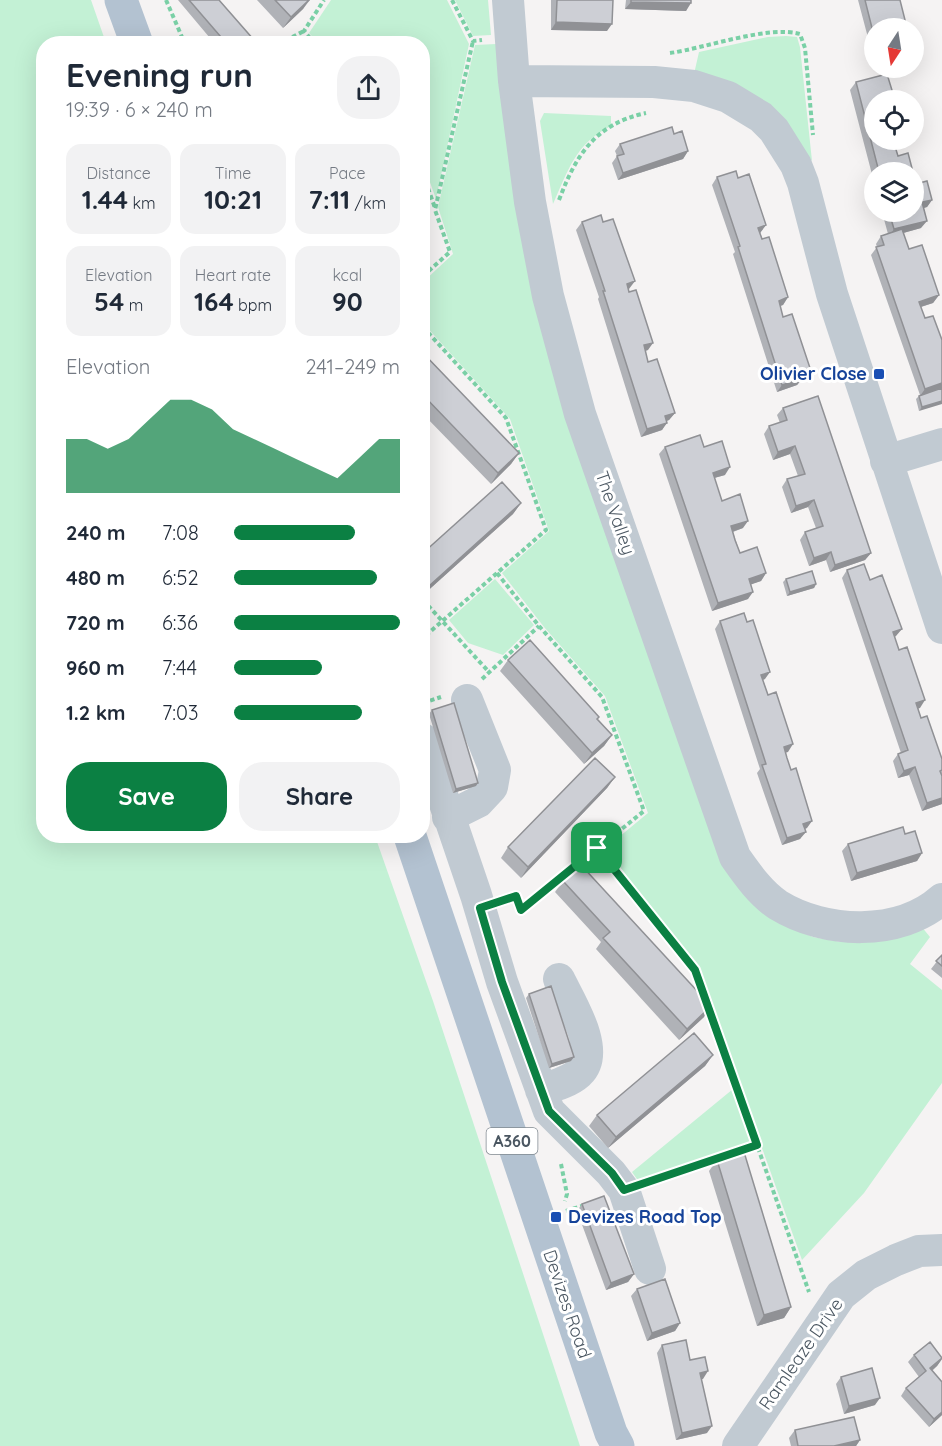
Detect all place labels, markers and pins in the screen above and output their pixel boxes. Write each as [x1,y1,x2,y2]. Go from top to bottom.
place label: Olivier Close [760,362,867,385]
marker: Olivier Close [872,367,886,381]
pin [571,822,622,873]
place label: Devizes Road Top [568,1205,722,1228]
marker: Devizes Road Top [549,1210,563,1224]

